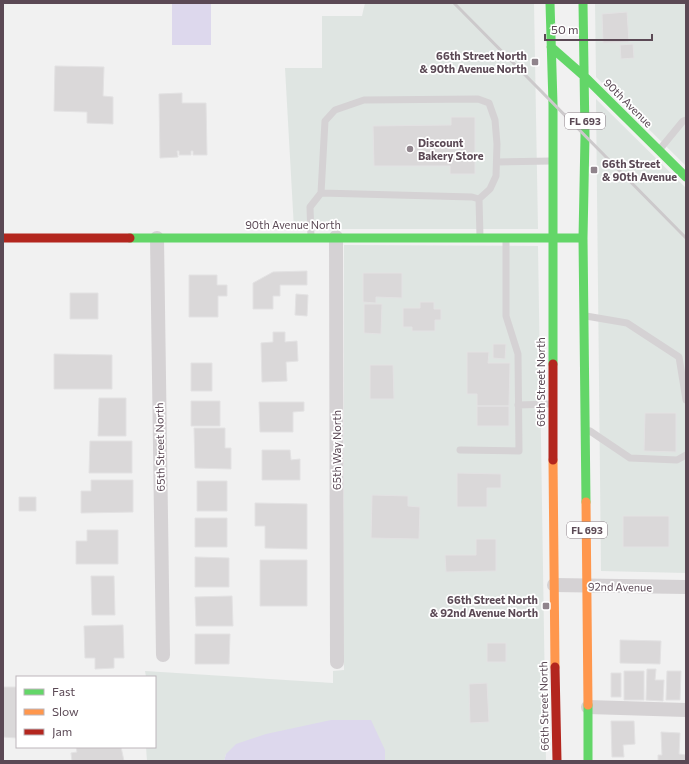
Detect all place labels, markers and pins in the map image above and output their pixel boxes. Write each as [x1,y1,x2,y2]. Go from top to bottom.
place label: 66th Street North & 90th Avenue North [419,49,527,75]
marker: 66th Street North & 90th Avenue North [530,57,540,67]
place label: Discount Bakery Store [418,136,484,162]
marker: Discount Bakery Store [405,144,415,154]
place label: 66th Street & 90th Avenue [602,157,677,183]
marker: 66th Street & 90th Avenue [589,165,599,175]
place label: 66th Street North & 92nd Avenue North [430,593,538,619]
marker: 66th Street North & 92nd Avenue North [541,601,551,611]

